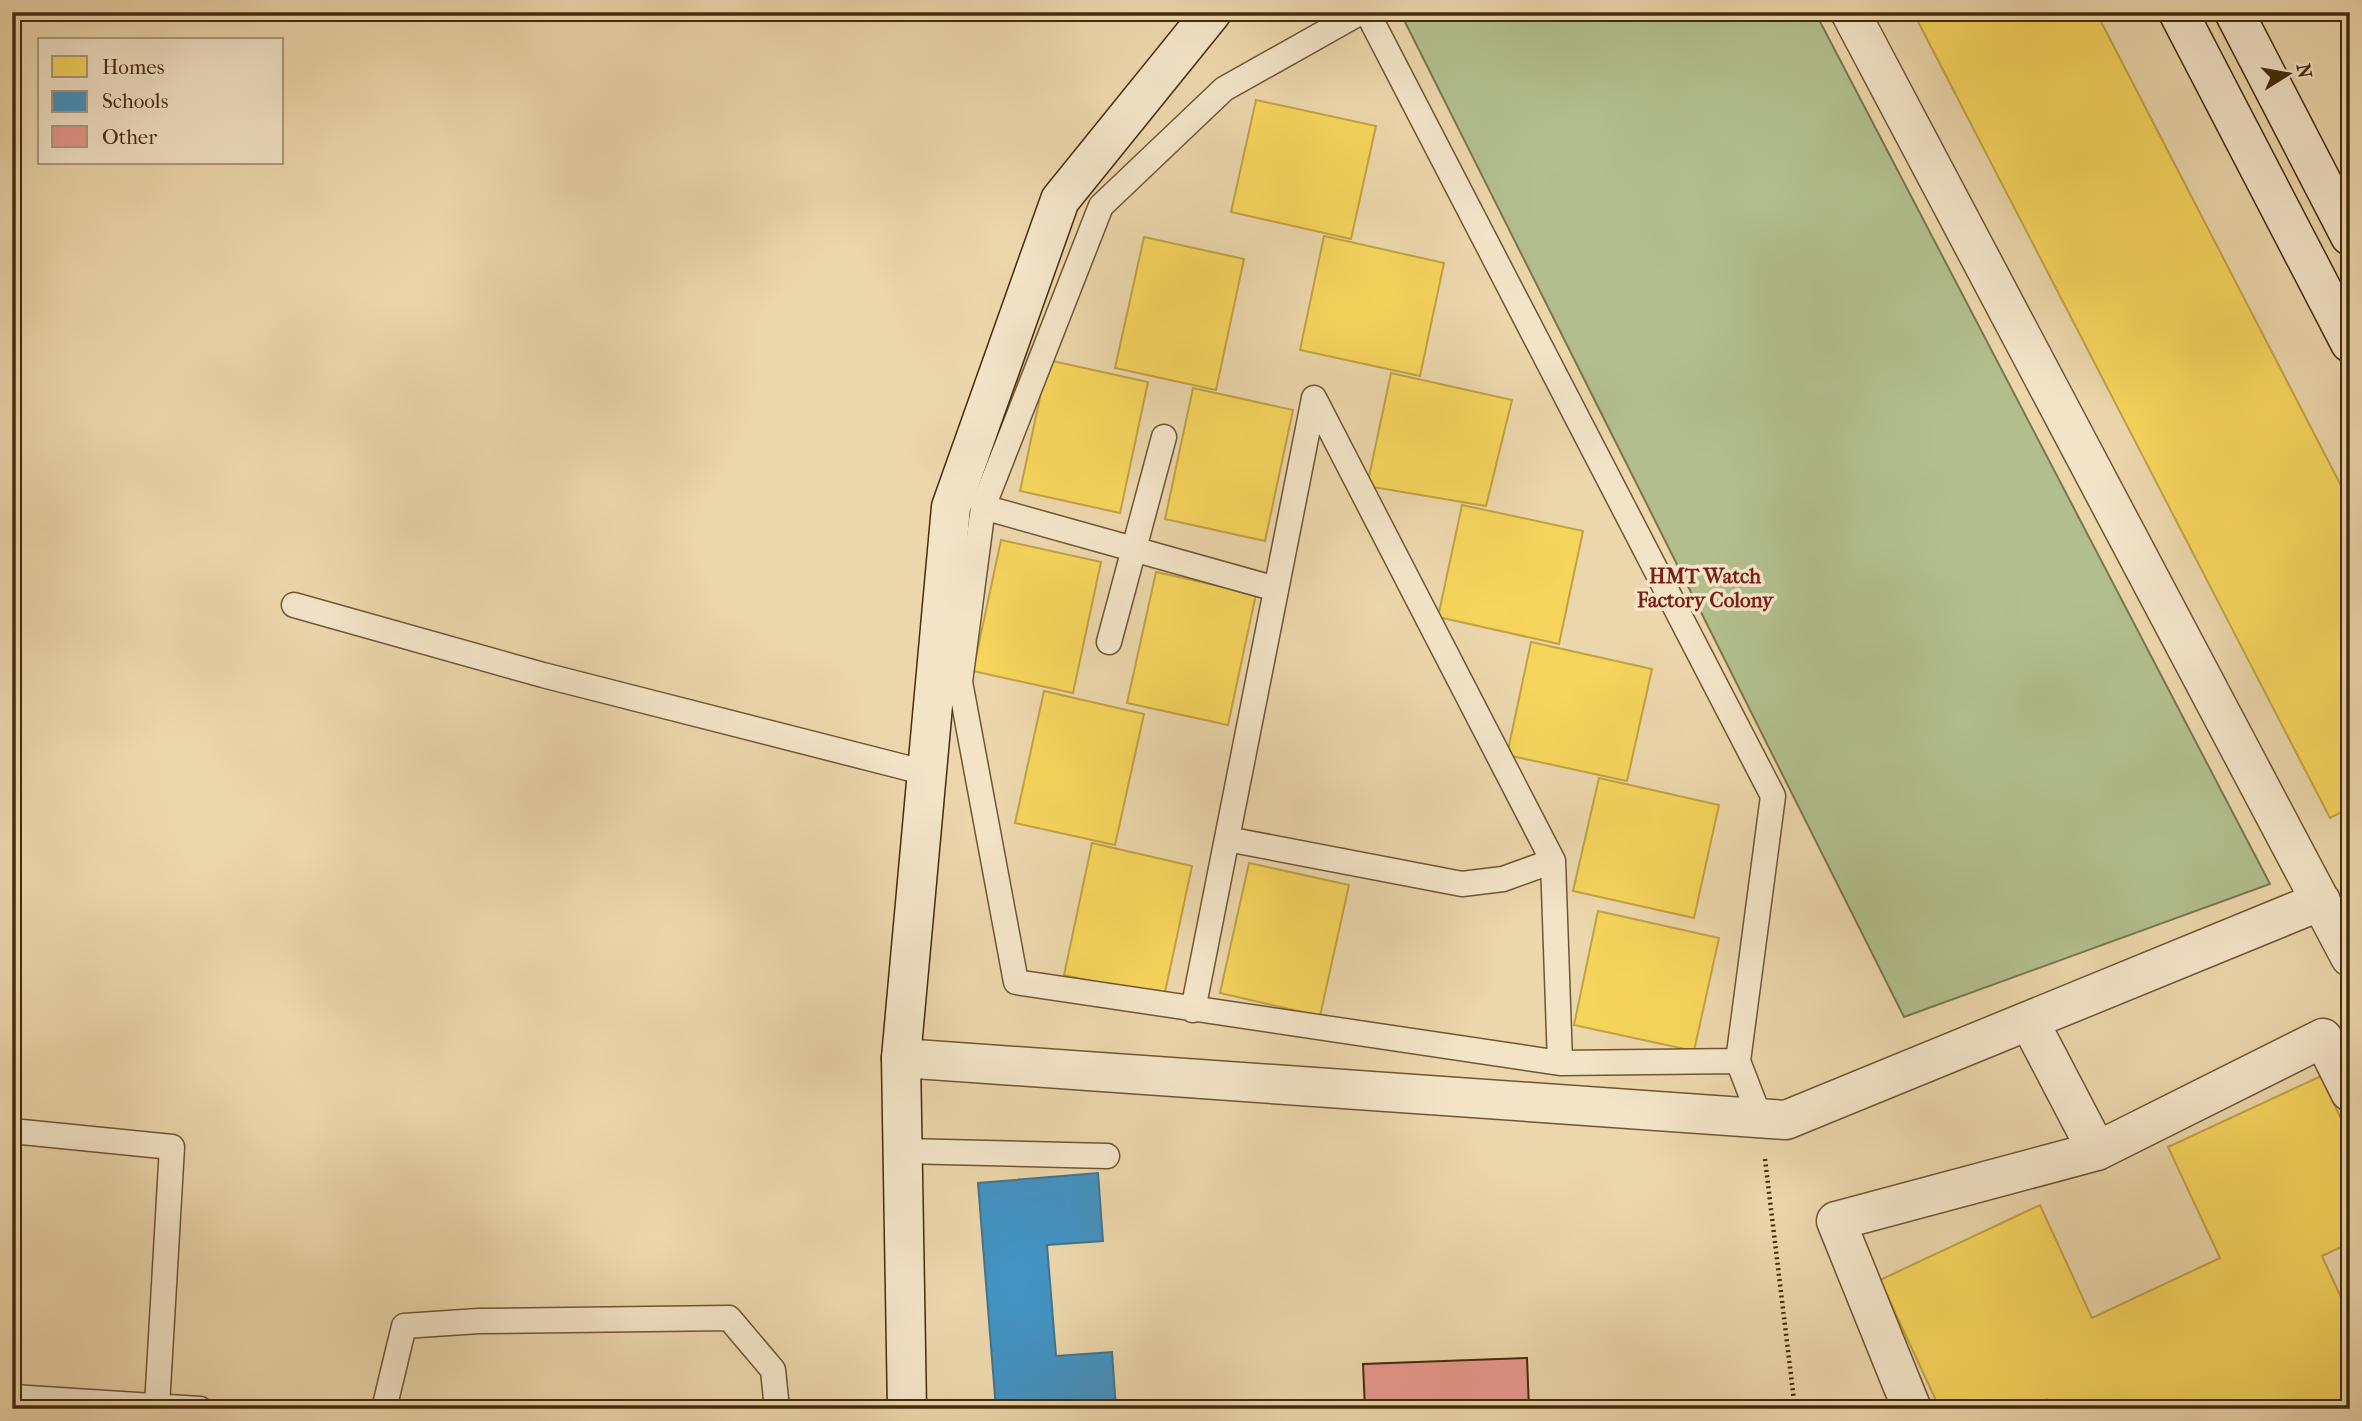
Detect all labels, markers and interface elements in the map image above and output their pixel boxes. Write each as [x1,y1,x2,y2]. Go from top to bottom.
legend [38,38,284,164]
north arrow [2254,38,2324,108]
text: Homes [102,55,165,79]
text: N [2292,62,2316,81]
text: Schools [102,89,169,113]
text: Other [102,125,157,149]
district label: HMT Watch Factory Colony [1636,564,1775,612]

